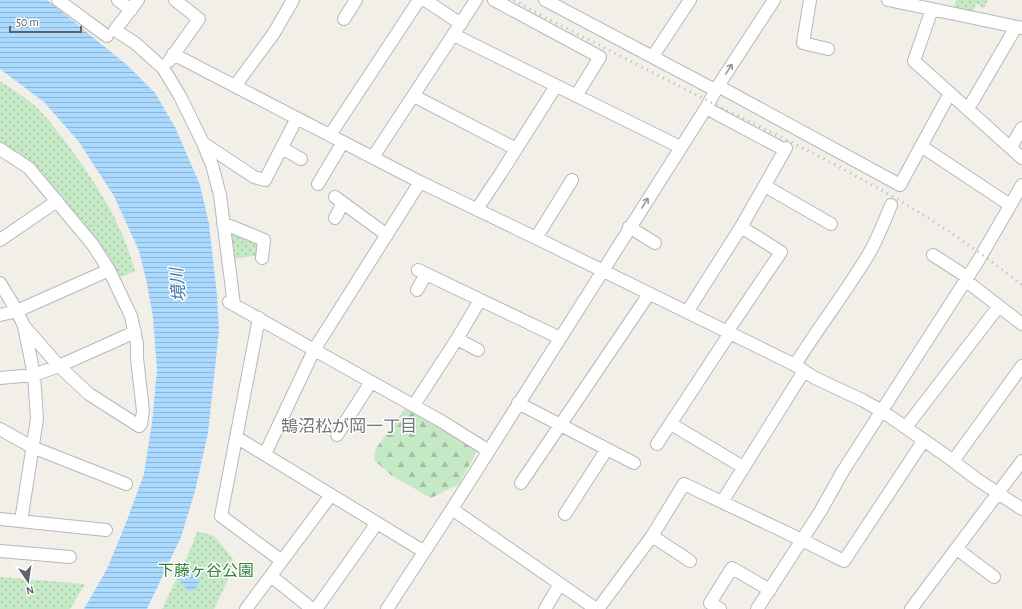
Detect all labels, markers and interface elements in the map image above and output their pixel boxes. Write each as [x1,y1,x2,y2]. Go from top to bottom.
scale bar [10,8,81,34]
text: 50 m [16,16,39,28]
one-way arrow [725,64,733,75]
one-way arrow [641,198,649,209]
water label: 境川 [167,265,188,303]
district label: 鵠沼松が岡一丁目 [281,417,417,435]
north arrow [8,561,48,601]
park label: 下藤ヶ谷公園 [158,562,254,579]
text: N [25,584,35,596]

